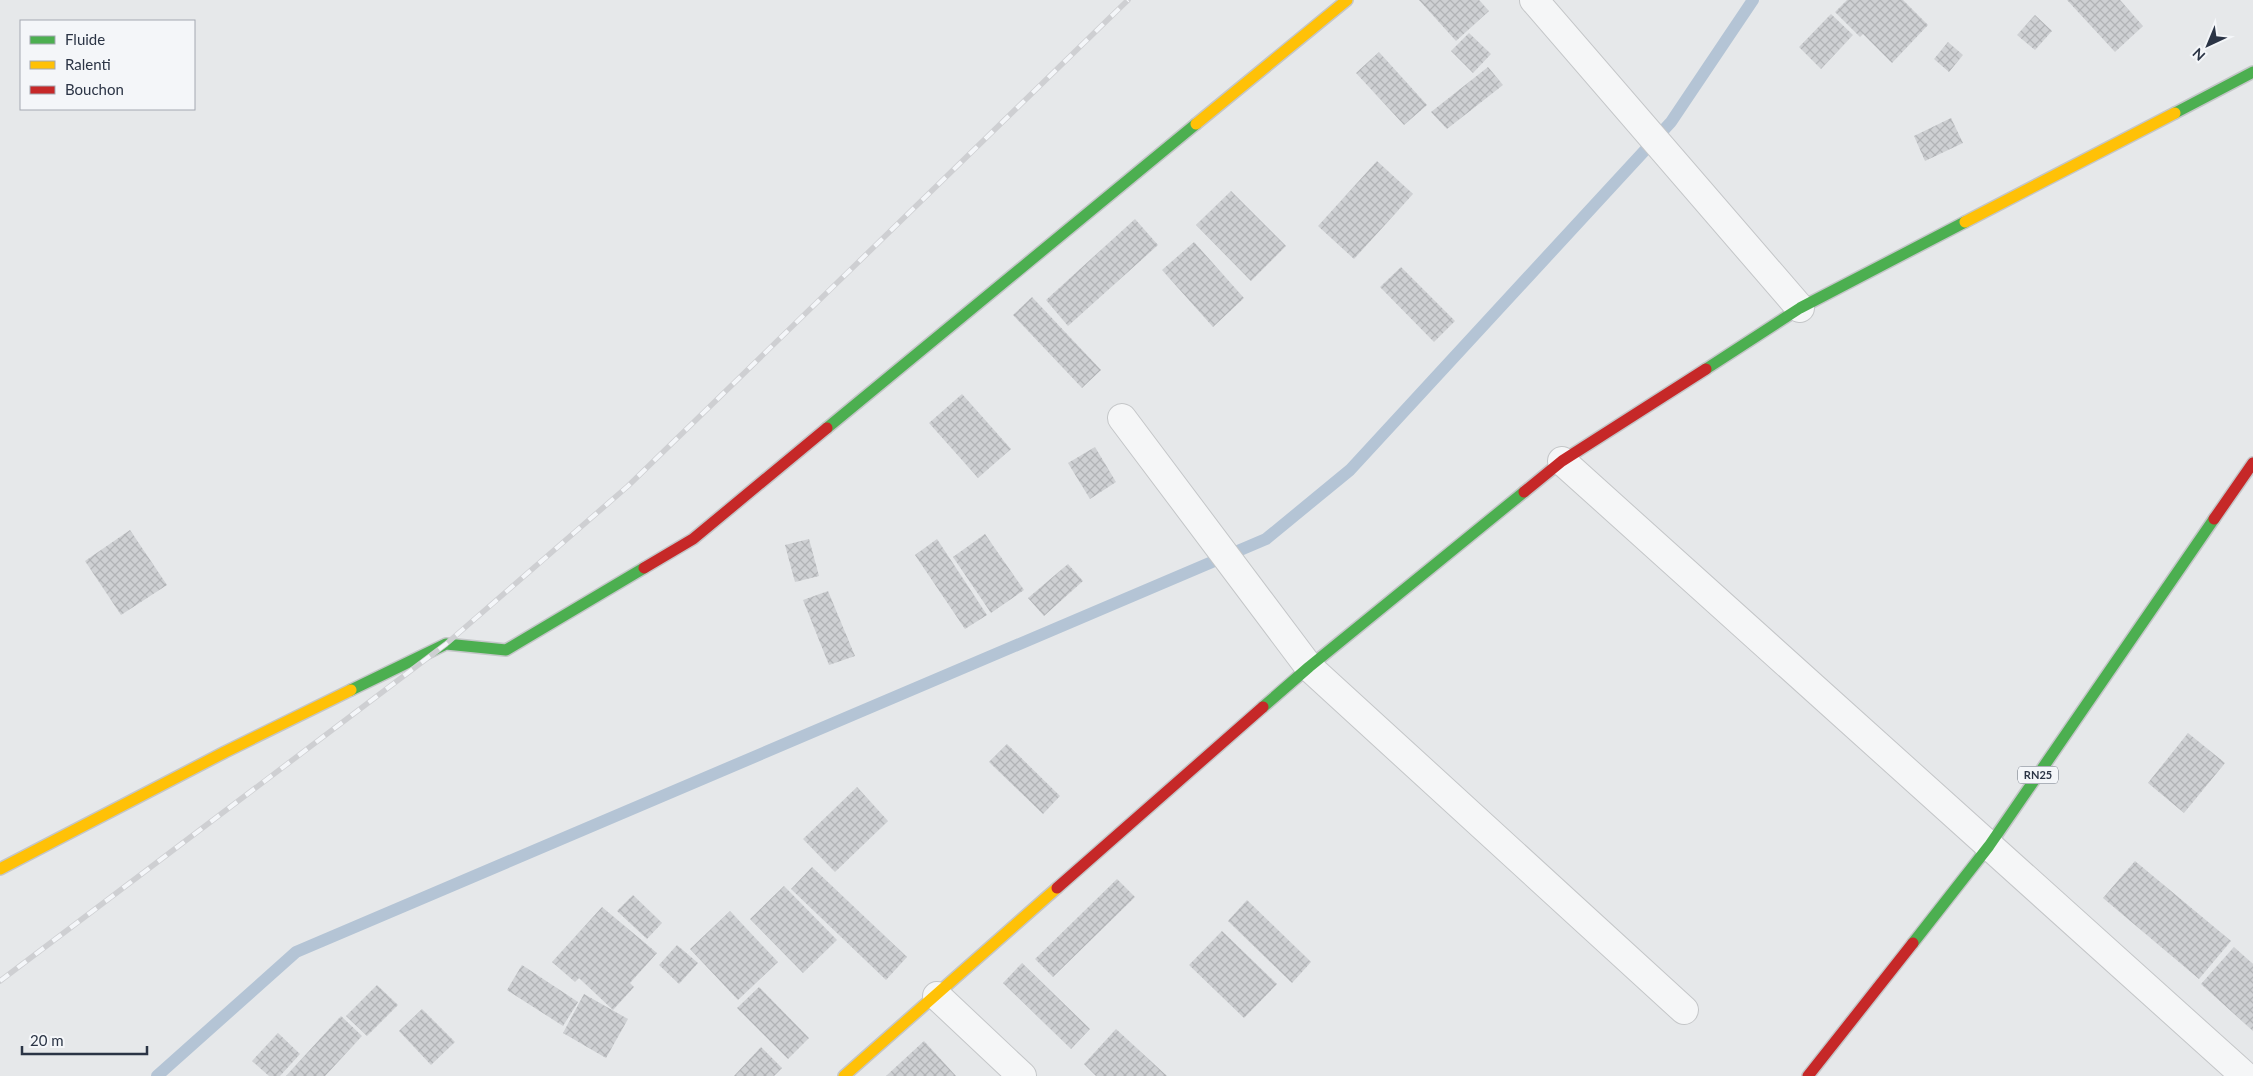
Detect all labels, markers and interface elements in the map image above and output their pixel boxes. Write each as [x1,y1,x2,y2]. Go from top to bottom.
legend [20,20,195,110]
north arrow [2183,20,2233,70]
text: Fluide [65,30,105,48]
text: N [2189,45,2208,65]
text: Ralenti [65,55,111,73]
text: Bouchon [65,80,124,98]
road number: RN25 [2018,766,2058,784]
scale bar [22,1024,148,1056]
text: 20 m [30,1031,64,1049]

